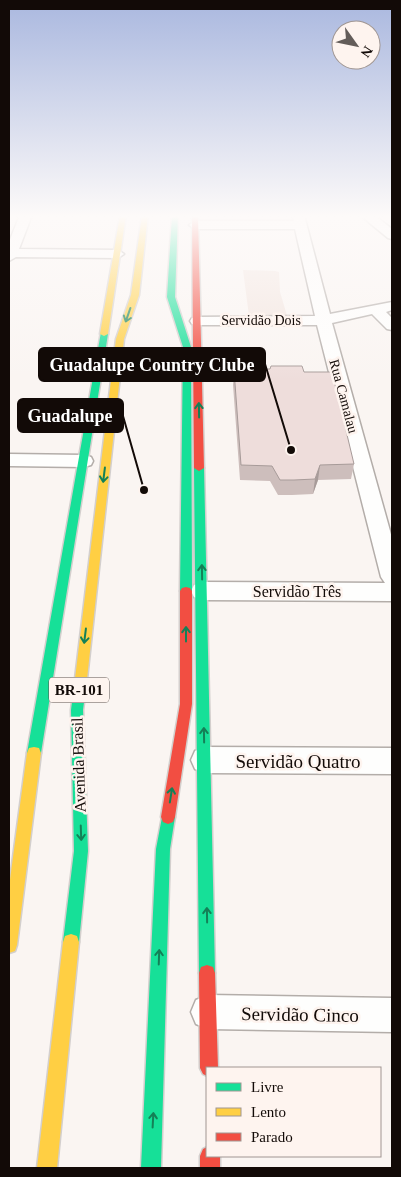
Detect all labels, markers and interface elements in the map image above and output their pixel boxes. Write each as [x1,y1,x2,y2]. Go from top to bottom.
north arrow [331,20,381,70]
text: N [357,43,376,60]
one-way arrow [123,307,132,322]
street label: Servidão Dois [221,313,301,328]
callout: Guadalupe Country Clube [39,348,265,381]
text: Guadalupe Country Clube [49,355,255,375]
street label: Rua Camalau [326,358,361,435]
callout: Guadalupe [18,399,123,432]
one-way arrow [194,402,204,418]
text: Guadalupe [27,406,113,426]
one-way arrow [99,467,109,483]
one-way arrow [197,564,207,580]
street label: Servidão Três [253,583,341,600]
one-way arrow [181,626,191,642]
one-way arrow [80,628,90,644]
road number: BR-101 [49,678,109,702]
street label: Avenida Brasil [68,717,89,813]
one-way arrow [199,727,209,743]
street label: Servidão Quatro [235,751,361,772]
one-way arrow [167,788,177,804]
one-way arrow [76,825,85,841]
one-way arrow [202,907,212,923]
one-way arrow [155,949,164,965]
street label: Servidão Cinco [241,1003,359,1026]
legend [206,1067,381,1157]
text: Livre [251,1079,284,1095]
text: Lento [251,1104,286,1120]
one-way arrow [149,1112,158,1128]
text: Parado [251,1129,293,1145]

